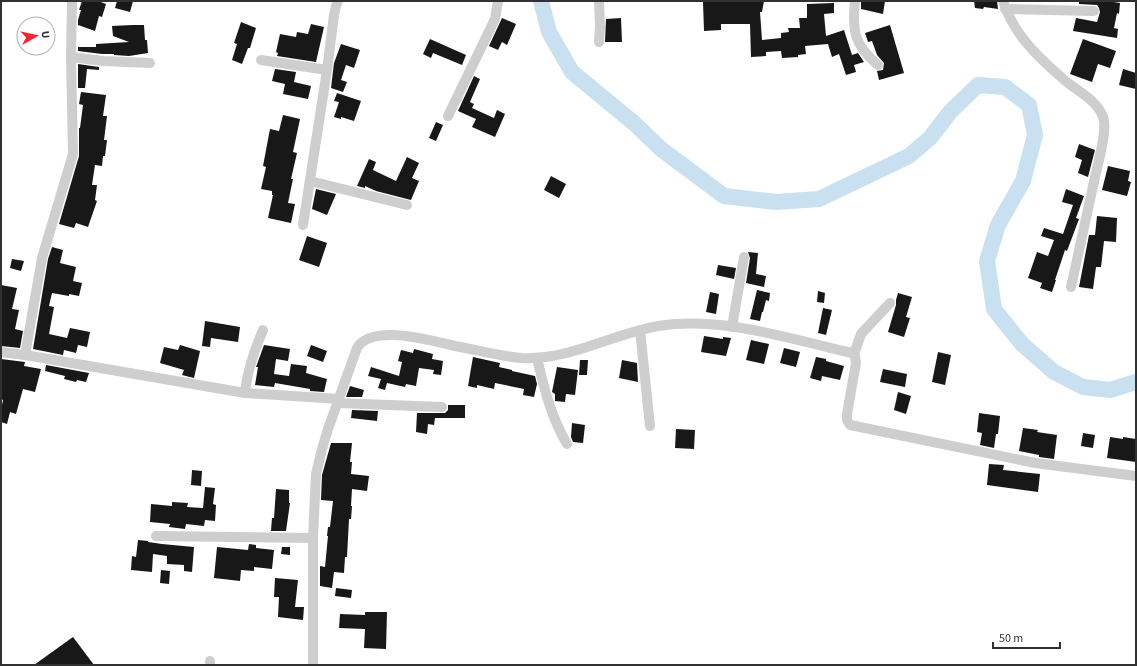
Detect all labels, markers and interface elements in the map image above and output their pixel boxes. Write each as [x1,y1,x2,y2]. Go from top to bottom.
north arrow [16,16,56,56]
text: U [37,30,53,39]
scale bar [993,624,1060,650]
text: 50 m [999,630,1023,647]

